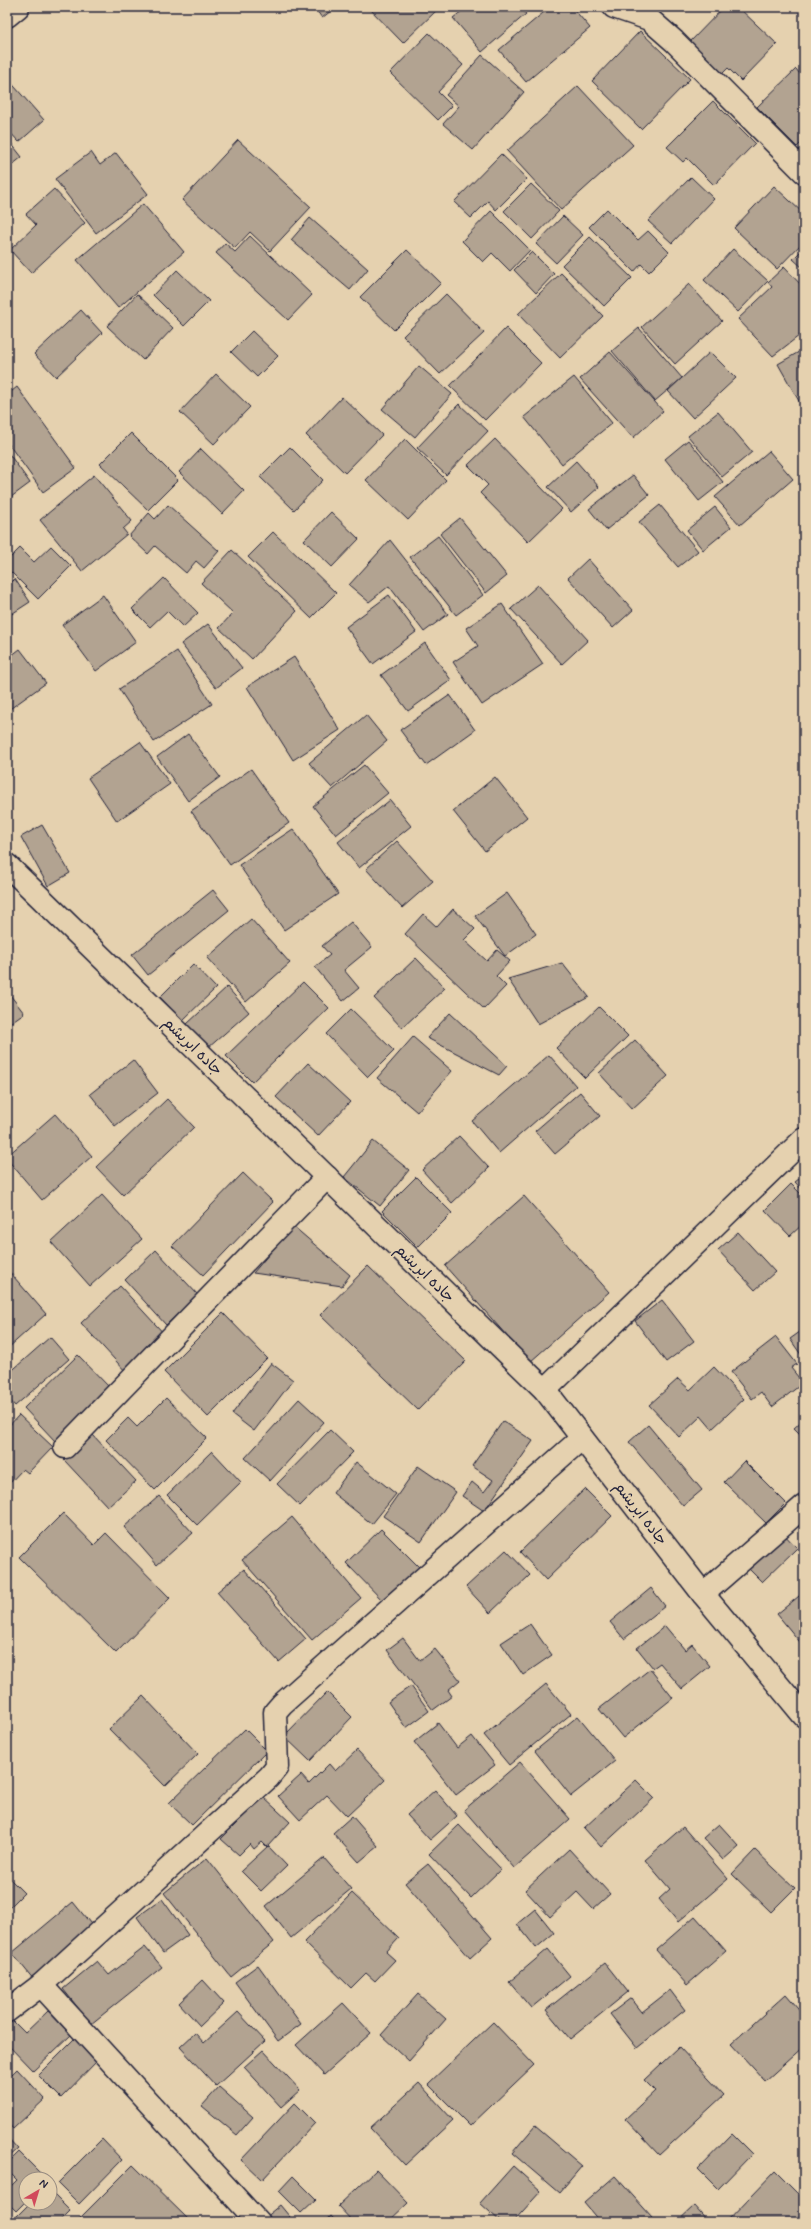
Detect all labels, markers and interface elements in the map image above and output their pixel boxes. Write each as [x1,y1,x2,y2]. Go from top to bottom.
street label: جاده ابریشم [158,1013,226,1080]
street label: جاده ابریشم [390,1240,458,1307]
street label: جاده ابریشم [609,1478,671,1550]
north arrow [18,2171,58,2211]
text: N [36,2176,51,2192]

